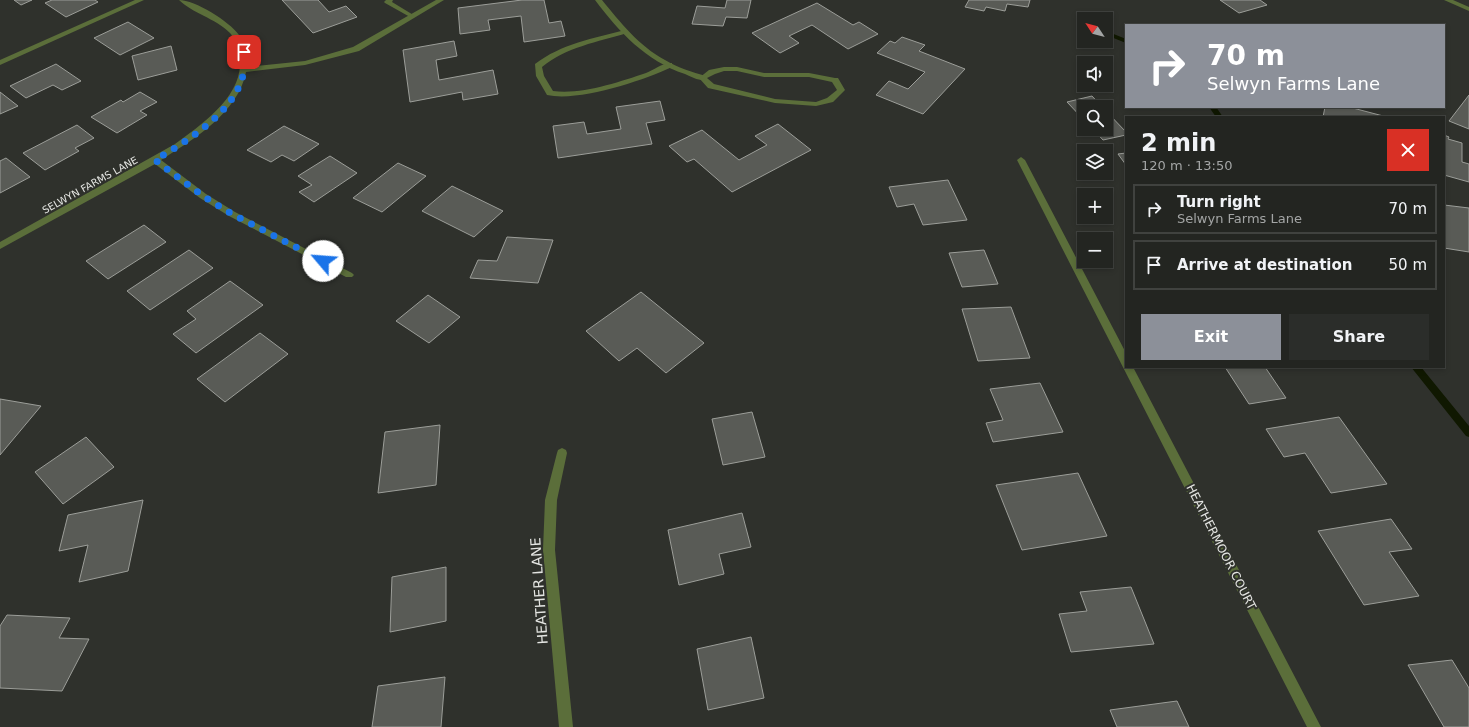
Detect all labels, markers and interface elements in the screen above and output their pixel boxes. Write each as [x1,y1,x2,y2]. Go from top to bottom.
north arrow [1077,12,1113,48]
map controls [1077,12,1113,268]
pin [227,35,261,69]
text: 70 m [1207,39,1285,72]
icon: right [1141,40,1193,92]
icon: arrive [233,41,255,63]
button: sound [1077,56,1113,92]
text: Selwyn Farms Lane [1207,73,1380,94]
button: search [1077,100,1113,136]
text: 2 min [1141,129,1216,157]
button: close [1387,129,1429,171]
button: layers [1077,144,1113,180]
street label: SELWYN FARMS LANE [40,154,140,216]
text: 120 m · 13:50 [1141,158,1232,173]
button: + [1077,188,1113,224]
text: Turn right [1177,193,1261,211]
icon: right [1143,198,1165,220]
text: 70 m [1389,200,1427,218]
text: Selwyn Farms Lane [1177,211,1302,226]
button: − [1077,232,1113,268]
position arrow [302,240,344,282]
icon: arrive [1143,254,1165,276]
text: Arrive at destination [1177,256,1352,274]
text: 50 m [1389,256,1427,274]
button: Exit [1141,314,1281,360]
button: Share [1289,314,1429,360]
street label: HEATHERMOOR COURT [1183,482,1259,613]
street label: HEATHER LANE [527,537,551,645]

